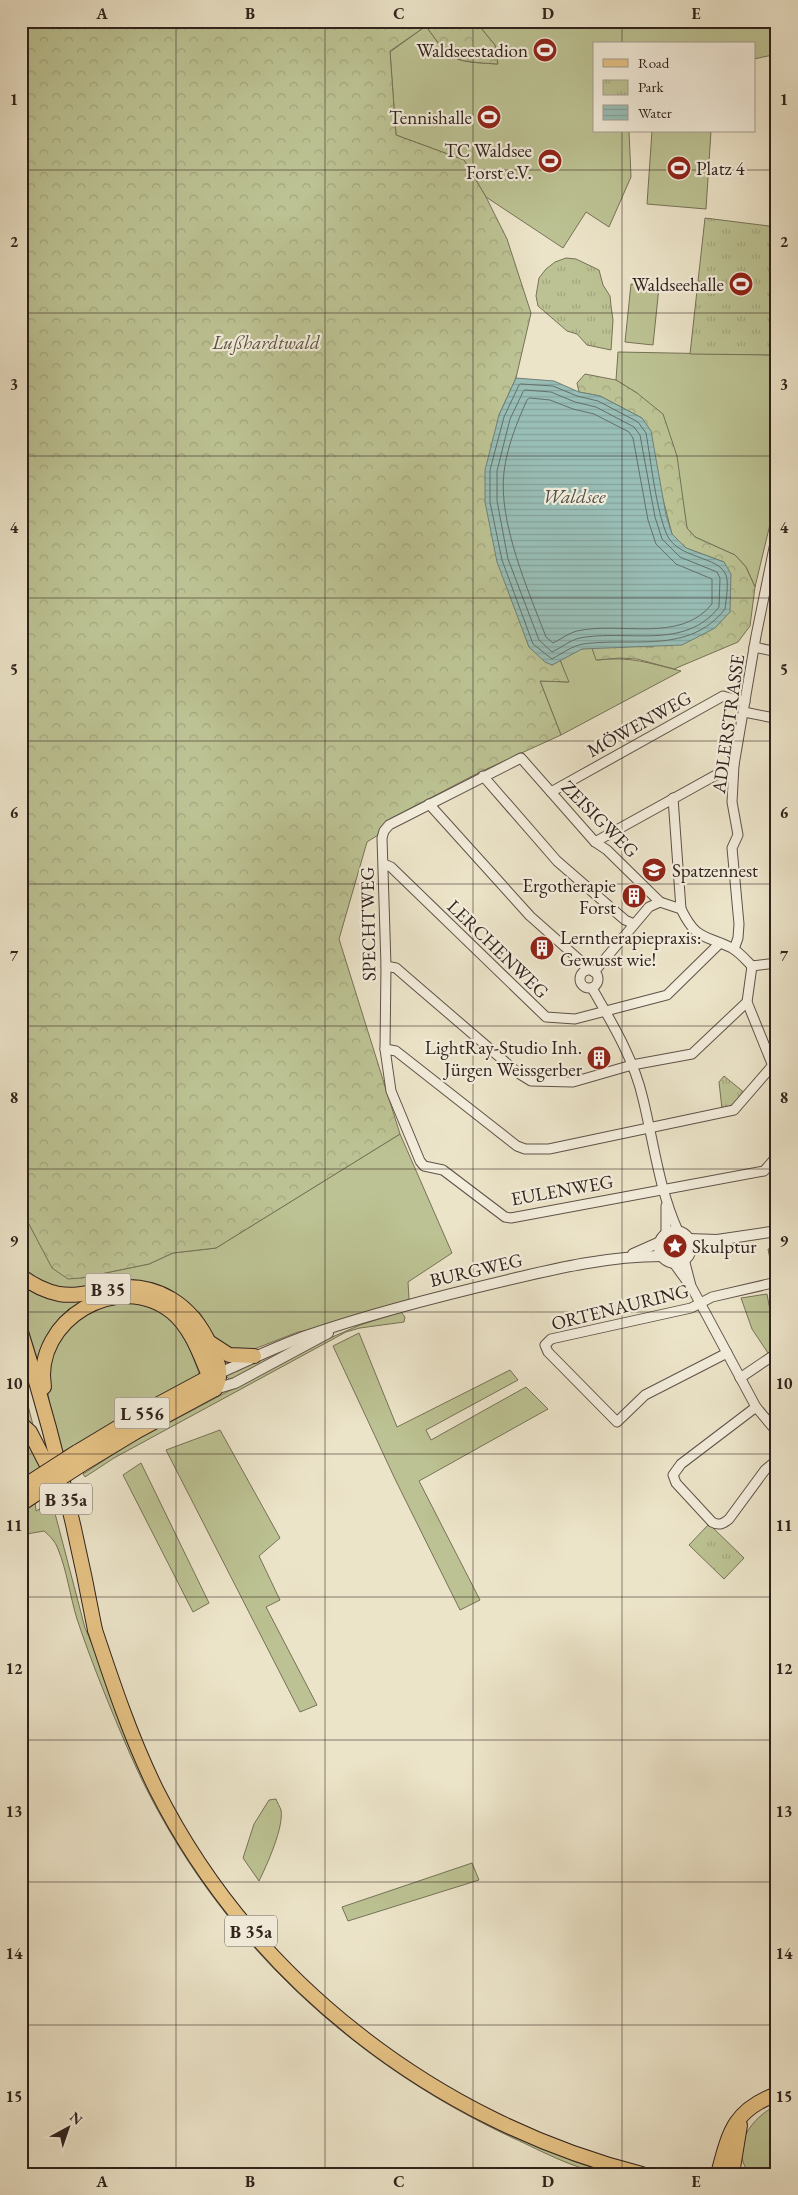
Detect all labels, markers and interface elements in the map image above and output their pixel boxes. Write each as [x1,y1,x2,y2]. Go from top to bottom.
text: A [95,3,108,24]
text: B [245,3,255,24]
text: C [393,3,405,24]
text: D [542,3,554,24]
text: E [691,3,701,24]
sports icon: Waldseestadion [532,37,558,63]
place label: Waldseestadion [417,38,528,63]
legend [593,42,756,132]
text: Road [638,53,670,72]
text: Park [638,77,665,96]
text: 1 [10,89,18,110]
text: 1 [780,89,788,110]
text: Water [638,103,672,122]
sports icon: Tennishalle [476,104,502,130]
place label: Tennishalle [389,105,472,130]
place label: TC Waldsee Forst e.V. [444,138,532,185]
sports icon: TC Waldsee Forst e.V. [537,148,563,174]
sports icon: Platz 4 [666,155,692,181]
place label: Platz 4 [696,156,746,181]
text: 2 [10,231,19,252]
text: 2 [780,231,789,252]
sports icon: Waldseehalle [728,271,754,297]
place label: Waldseehalle [632,272,724,297]
park label: Lußhardtwald [211,330,320,355]
text: 3 [10,374,18,395]
text: 3 [780,374,788,395]
water label: Waldsee [542,483,606,509]
text: 4 [10,517,19,538]
text: 4 [780,517,789,538]
street label: ADLERSTRASSE [706,653,750,796]
text: 5 [10,659,18,680]
text: 5 [780,659,788,680]
street label: MÖWENWEG [582,685,696,763]
street label: ZEISIGWEG [556,775,644,863]
text: 6 [10,802,19,823]
text: 6 [780,802,789,823]
school or university icon: Spatzennest [641,857,667,883]
place label: Spatzennest [672,858,758,883]
street label: SPECHTWEG [355,866,381,981]
place label: Ergotherapie Forst [522,873,616,920]
building icon: Ergotherapie Forst [621,883,647,909]
street label: LERCHENWEG [442,894,554,1004]
place label: Lerntherapiepraxis: Gewusst wie! [560,925,701,972]
building icon: Lerntherapiepraxis: Gewusst wie! [529,935,555,961]
text: 7 [10,945,19,966]
text: 7 [780,945,789,966]
place label: LightRay-Studio Inh. Jürgen Weissgerber [425,1035,583,1082]
building icon: LightRay-Studio Inh. Jürgen Weissgerber [586,1045,612,1071]
text: 8 [10,1087,18,1108]
text: 8 [780,1087,788,1108]
street label: EULENWEG [509,1169,615,1211]
text: 9 [10,1230,19,1251]
text: 9 [780,1230,789,1251]
place icon: Skulptur [662,1233,688,1259]
place label: Skulptur [692,1234,757,1259]
street label: BURGWEG [427,1247,525,1293]
road number: B 35 [86,1274,130,1305]
street label: ORTENAURING [549,1278,691,1336]
text: 10 [6,1373,23,1394]
text: 10 [776,1373,793,1394]
road number: L 556 [114,1398,170,1429]
road number: B 35a [40,1484,92,1515]
text: 11 [6,1515,22,1536]
text: 11 [776,1515,792,1536]
text: 12 [6,1658,23,1679]
text: 12 [776,1658,793,1679]
text: 13 [6,1801,22,1822]
text: 13 [776,1801,792,1822]
road number: B 35a [225,1915,277,1946]
text: 14 [6,1943,23,1964]
text: 14 [776,1943,793,1964]
text: 15 [6,2086,22,2107]
text: 15 [776,2086,792,2107]
north arrow [42,2102,92,2152]
text: N [66,2108,87,2129]
text: A [95,2171,108,2192]
text: B [245,2171,255,2192]
text: C [393,2171,405,2192]
text: D [542,2171,554,2192]
text: E [691,2171,701,2192]

